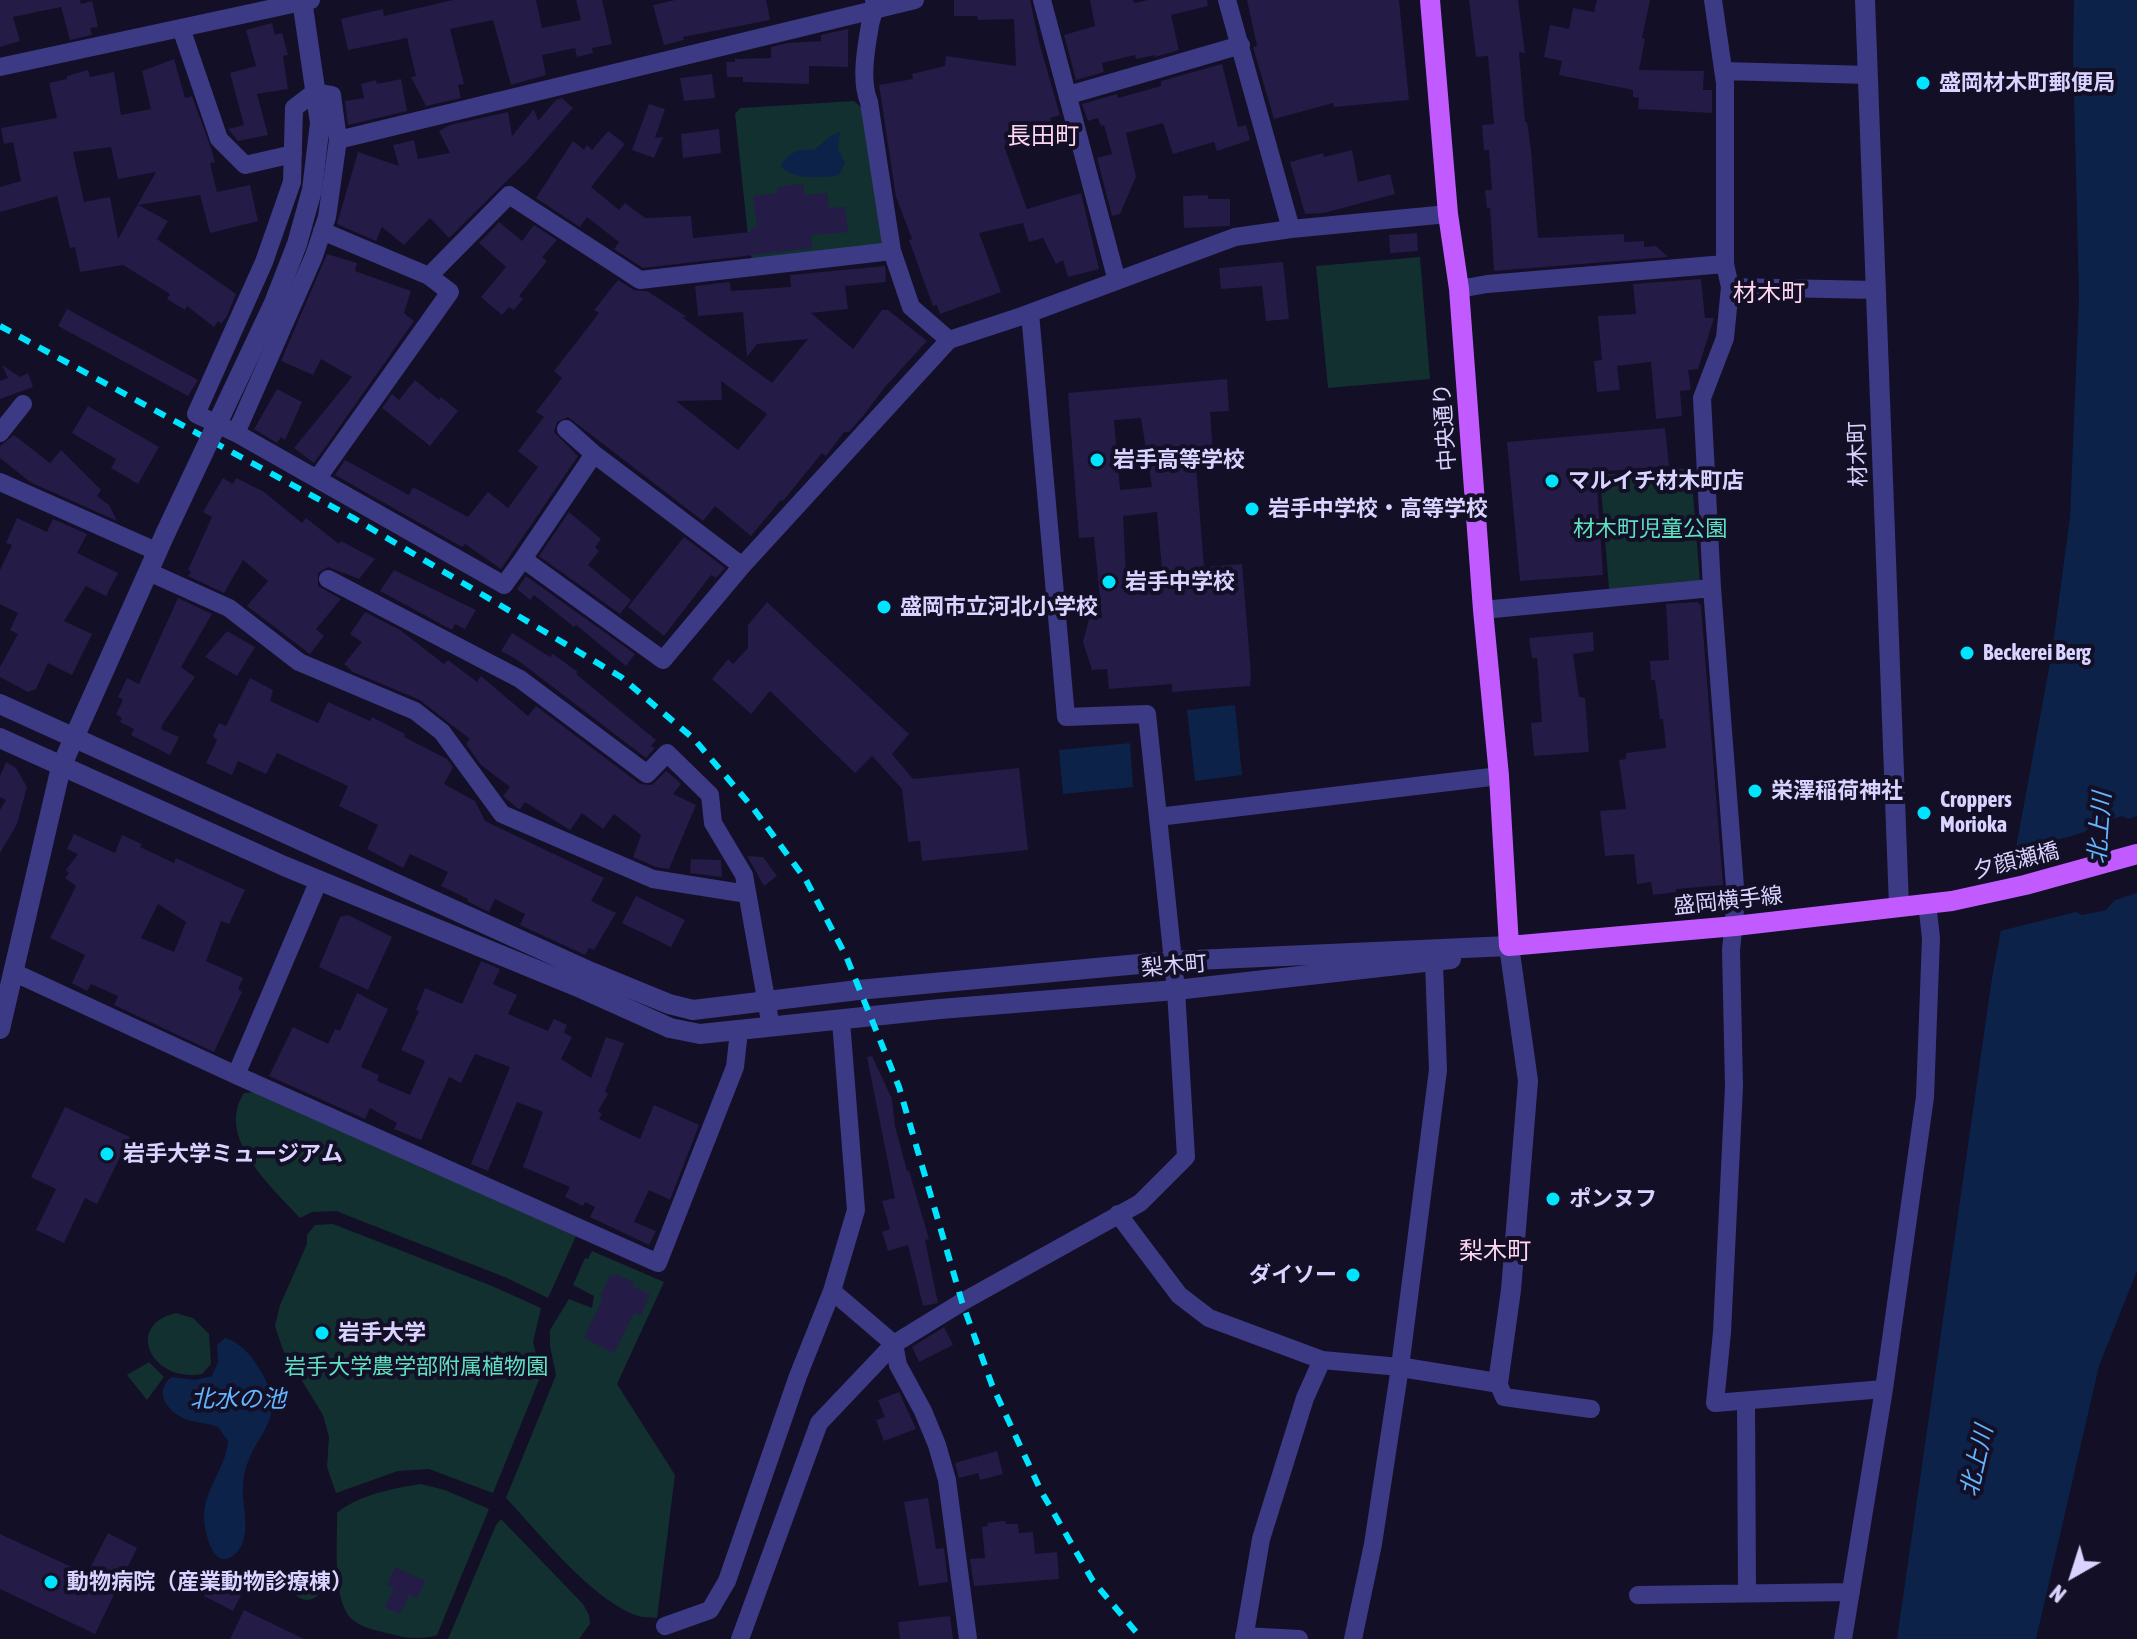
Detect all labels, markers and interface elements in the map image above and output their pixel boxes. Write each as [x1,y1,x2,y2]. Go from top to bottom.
place label: 盛岡材木町郵便局 [1939,70,2115,96]
marker: 盛岡材木町郵便局 [1914,74,1932,92]
district label: 長田町 [1007,122,1079,150]
district label: 材木町 [1733,279,1805,307]
street label: 中央通り [1429,382,1461,472]
street label: 材木町 [1844,421,1872,487]
place label: 岩手高等学校 [1113,447,1245,473]
marker: 岩手高等学校 [1088,451,1106,469]
place label: マルイチ材木町店 [1568,468,1744,494]
marker: マルイチ材木町店 [1543,472,1561,490]
place label: 岩手中学校・高等学校 [1268,496,1488,522]
marker: 岩手中学校・高等学校 [1243,500,1261,518]
park label: 材木町児童公園 [1573,516,1727,542]
place label: 岩手中学校 [1125,569,1235,595]
marker: 岩手中学校 [1100,573,1118,591]
place label: 盛岡市立河北小学校 [900,594,1098,620]
marker: 盛岡市立河北小学校 [875,598,893,616]
place label: Beckerei Berg [1983,640,2091,666]
marker: Beckerei Berg [1958,644,1976,662]
place label: 栄澤稲荷神社 [1771,778,1903,804]
marker: 栄澤稲荷神社 [1746,782,1764,800]
place label: Croppers Morioka [1940,787,2012,838]
water label: 北上川 [2083,791,2117,865]
marker: Croppers Morioka [1915,804,1933,822]
street label: 夕顔瀬橋 [1970,838,2062,884]
street label: 盛岡横手線 [1672,882,1784,920]
street label: 梨木町 [1140,950,1208,982]
place label: 岩手大学ミュージアム [123,1141,343,1167]
marker: 岩手大学ミュージアム [98,1145,116,1163]
place label: ポンヌフ [1569,1186,1657,1212]
marker: ポンヌフ [1544,1190,1562,1208]
district label: 梨木町 [1459,1237,1531,1265]
place label: ダイソー [1249,1262,1337,1288]
marker: ダイソー [1344,1266,1362,1284]
place label: 岩手大学 [338,1320,426,1346]
marker: 岩手大学 [313,1324,331,1342]
park label: 岩手大学農学部附属植物園 [284,1354,548,1380]
water label: 北水の池 [190,1385,286,1413]
water label: 北上川 [1955,1423,1999,1499]
north arrow [2033,1535,2113,1615]
place label: 動物病院（産業動物診療棟） [67,1569,353,1595]
marker: 動物病院（産業動物診療棟） [42,1573,60,1591]
text: N [2045,1579,2071,1608]

